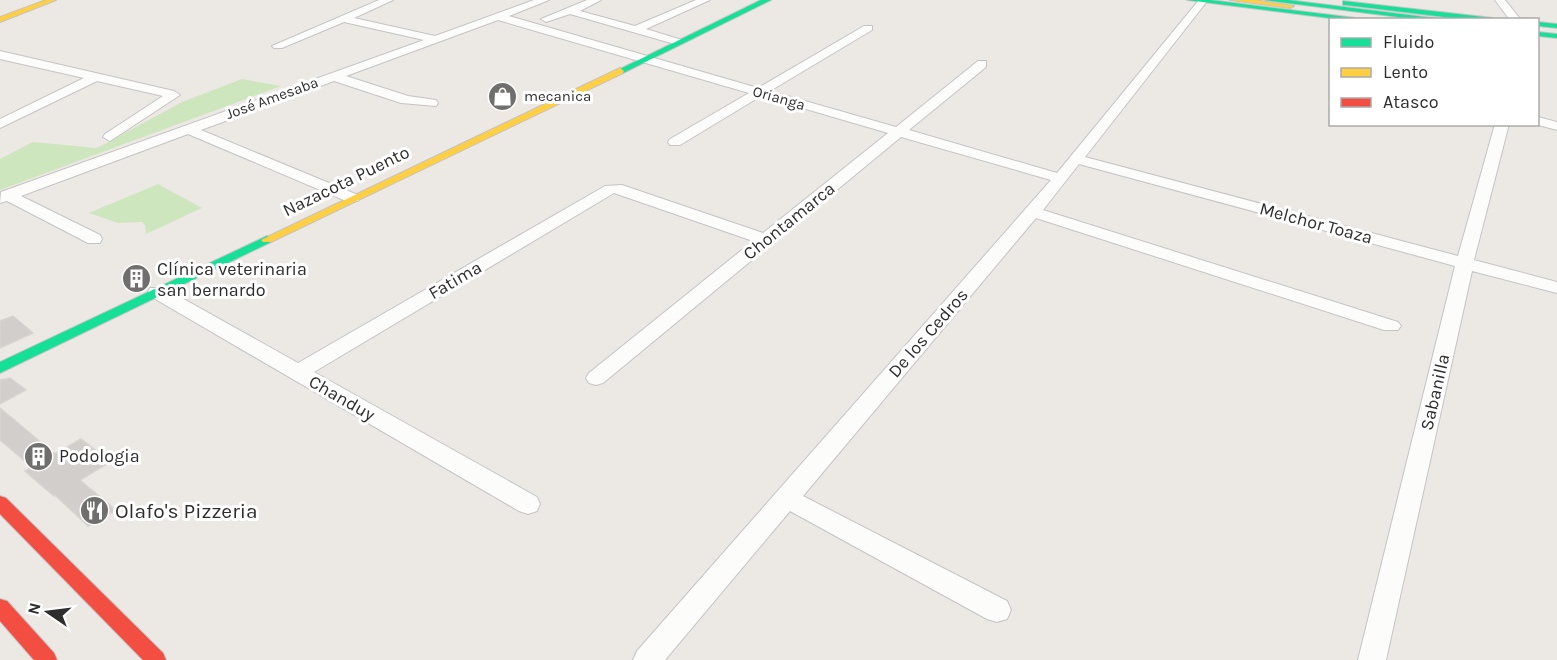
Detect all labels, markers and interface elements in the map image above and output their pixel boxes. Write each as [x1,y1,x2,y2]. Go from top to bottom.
legend [1329,18,1539,126]
text: Fluido [1383,31,1434,53]
text: Lento [1383,61,1428,83]
street label: José Amesaba [223,73,321,123]
shop icon: mecanica [487,80,519,112]
street label: Orianga [751,82,807,114]
place label: mecanica [524,87,591,105]
text: Atasco [1383,91,1439,113]
street label: Nazacota Puento [279,141,413,221]
street label: Chontamarca [739,177,839,265]
street label: Melchor Toaza [1257,197,1375,249]
street label: Fatima [424,256,486,304]
place label: Clínica veterinaria san bernardo [157,258,307,301]
building icon: Clínica veterinaria san bernardo [120,263,152,295]
street label: De los Cedros [883,284,973,382]
street label: Sabanilla [1416,352,1454,432]
street label: Chanduy [305,370,379,426]
building icon: Podologia [22,440,54,472]
place label: Podologia [59,445,140,467]
restaurant icon: Olafo's Pizzeria [78,495,110,527]
place label: Olafo's Pizzeria [115,499,258,523]
north arrow [18,582,78,642]
text: N [23,601,45,616]

